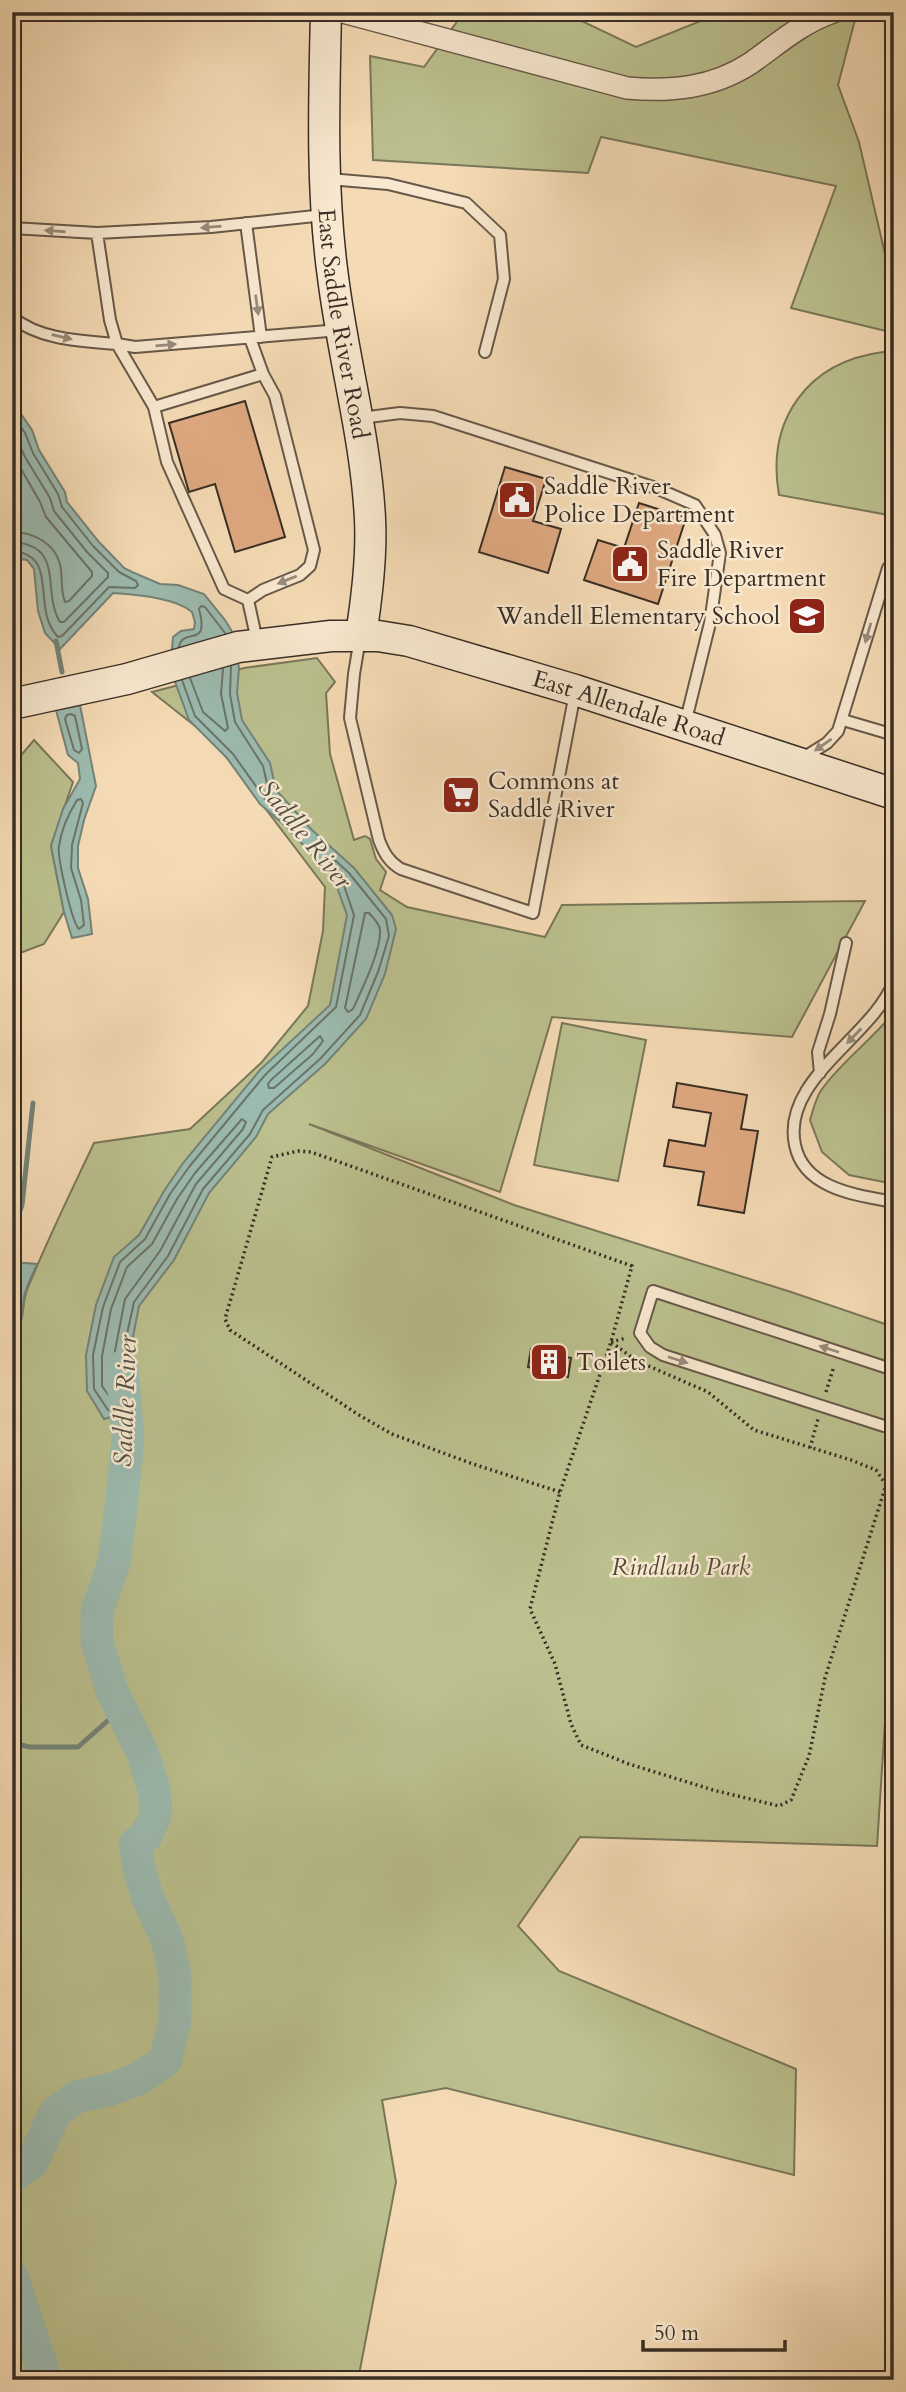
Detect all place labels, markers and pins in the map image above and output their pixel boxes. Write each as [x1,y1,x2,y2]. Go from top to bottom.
place label: Saddle River Police Department [544,470,735,531]
public building icon: Saddle River Police Department [496,479,538,521]
place label: Saddle River Fire Department [657,534,826,595]
public building icon: Saddle River Fire Department [609,543,651,585]
school or university icon: Wandell Elementary School [786,595,828,637]
place label: Wandell Elementary School [495,600,780,633]
place label: Commons at Saddle River [488,765,619,826]
supermarket icon: Commons at Saddle River [440,774,482,816]
building icon: Toilets [528,1341,570,1383]
place label: Toilets [576,1346,646,1379]

